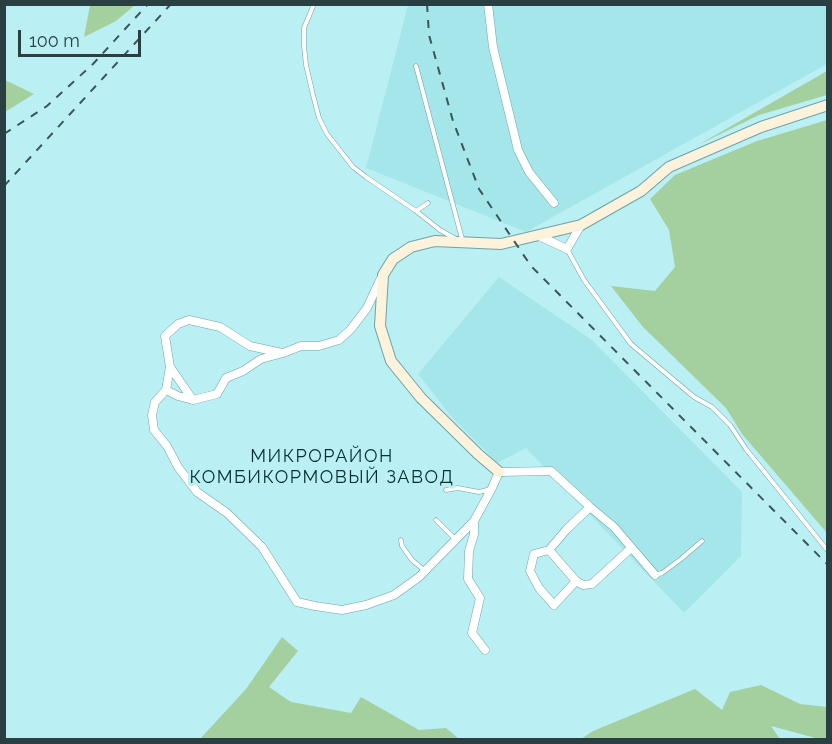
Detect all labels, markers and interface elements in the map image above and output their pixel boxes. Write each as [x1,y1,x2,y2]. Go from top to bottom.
scale bar [21,18,144,56]
text: 100 m [29,30,80,51]
district label: МИКРОРАЙОН КОМБИКОРМОВЫЙ ЗАВОД [190,446,454,488]

